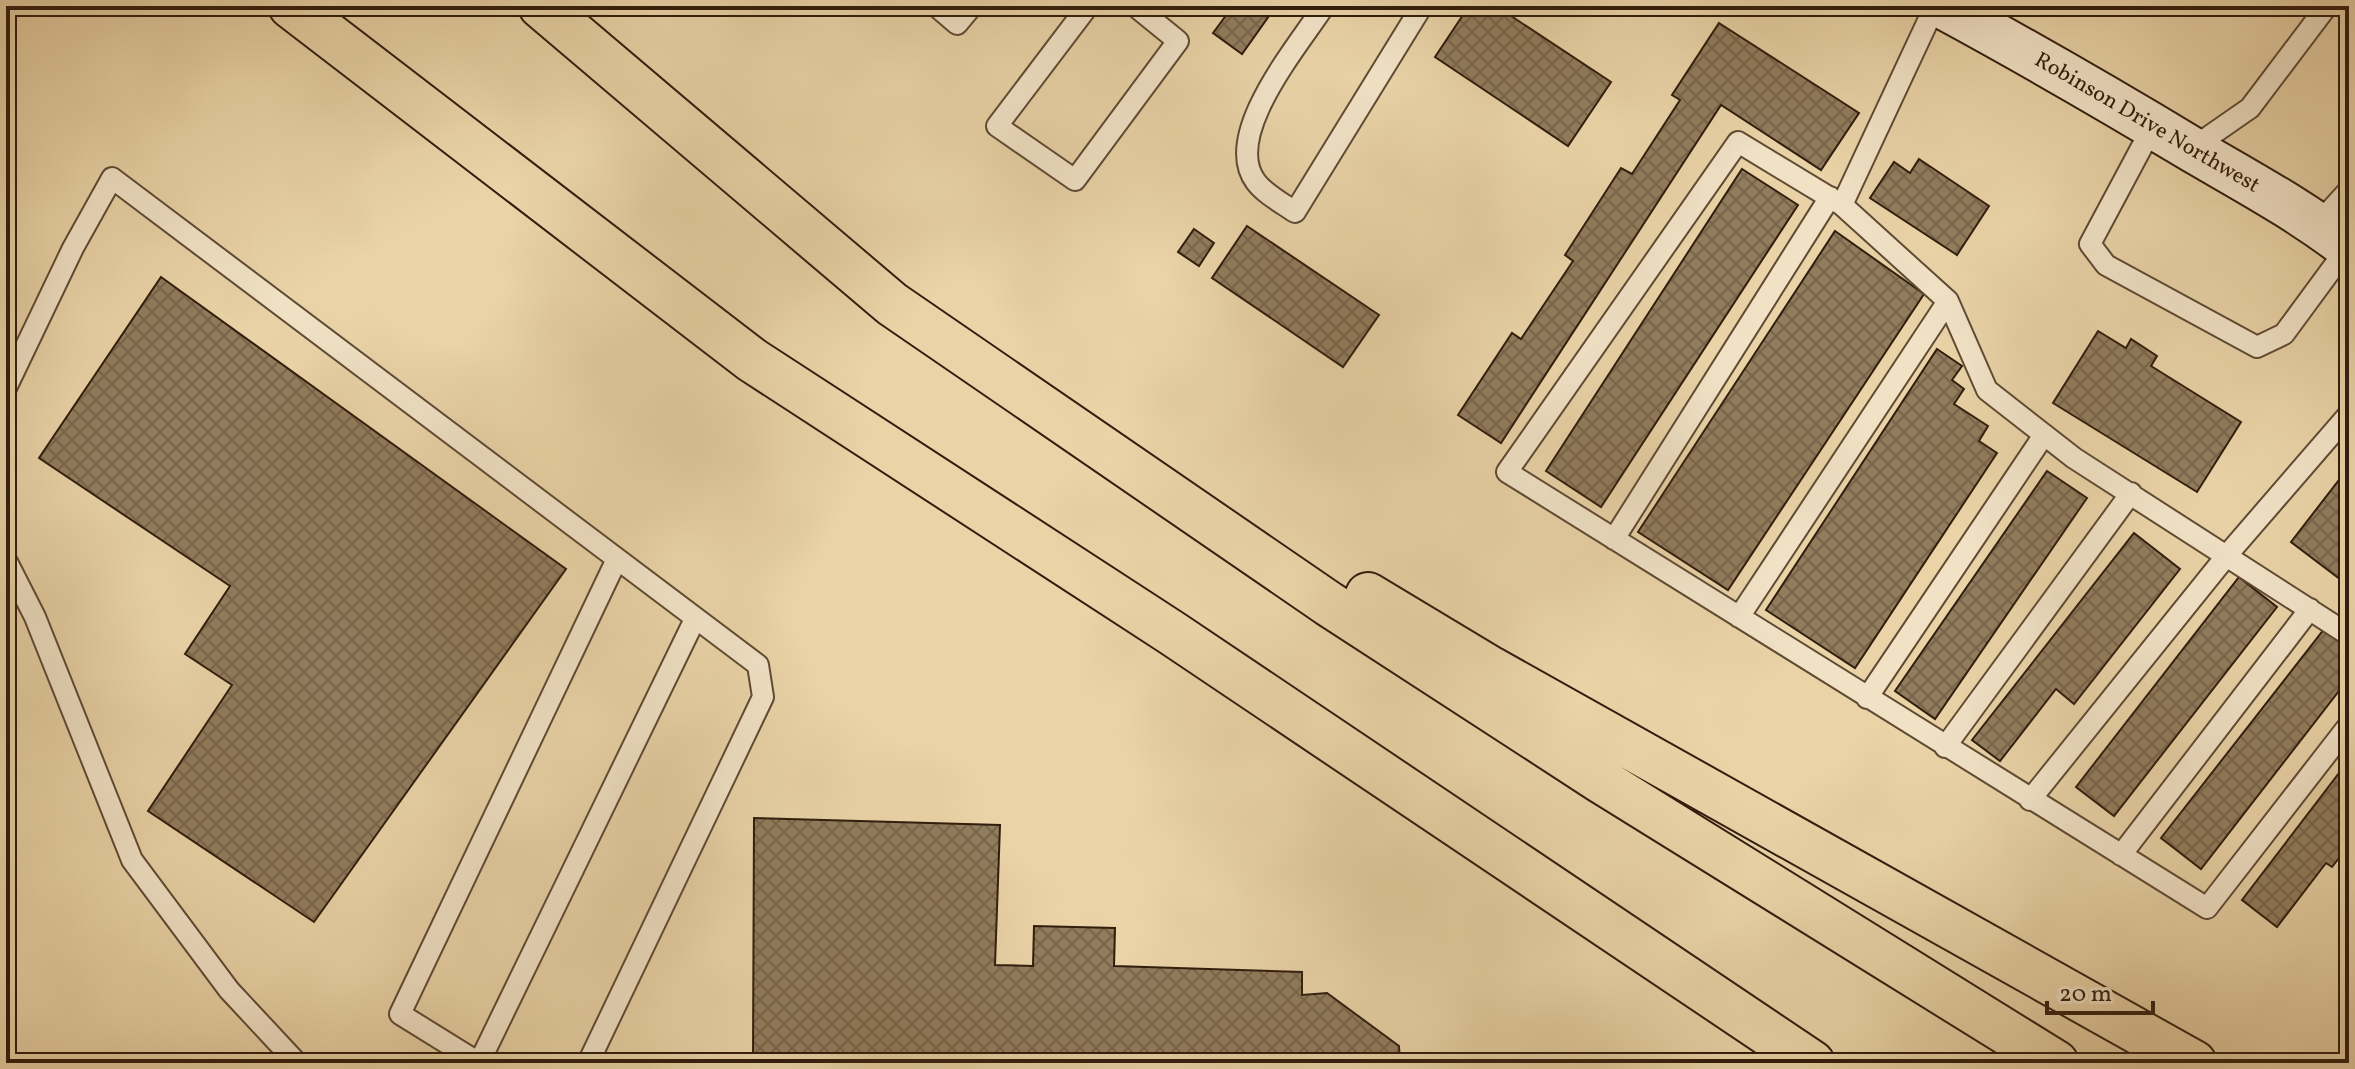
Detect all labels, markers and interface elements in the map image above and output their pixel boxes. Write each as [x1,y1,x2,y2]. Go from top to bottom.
street label: Robinson Drive Northwest [2029,45,2266,201]
scale bar [2047,965,2153,1015]
text: 20 m [2059,978,2112,1012]

